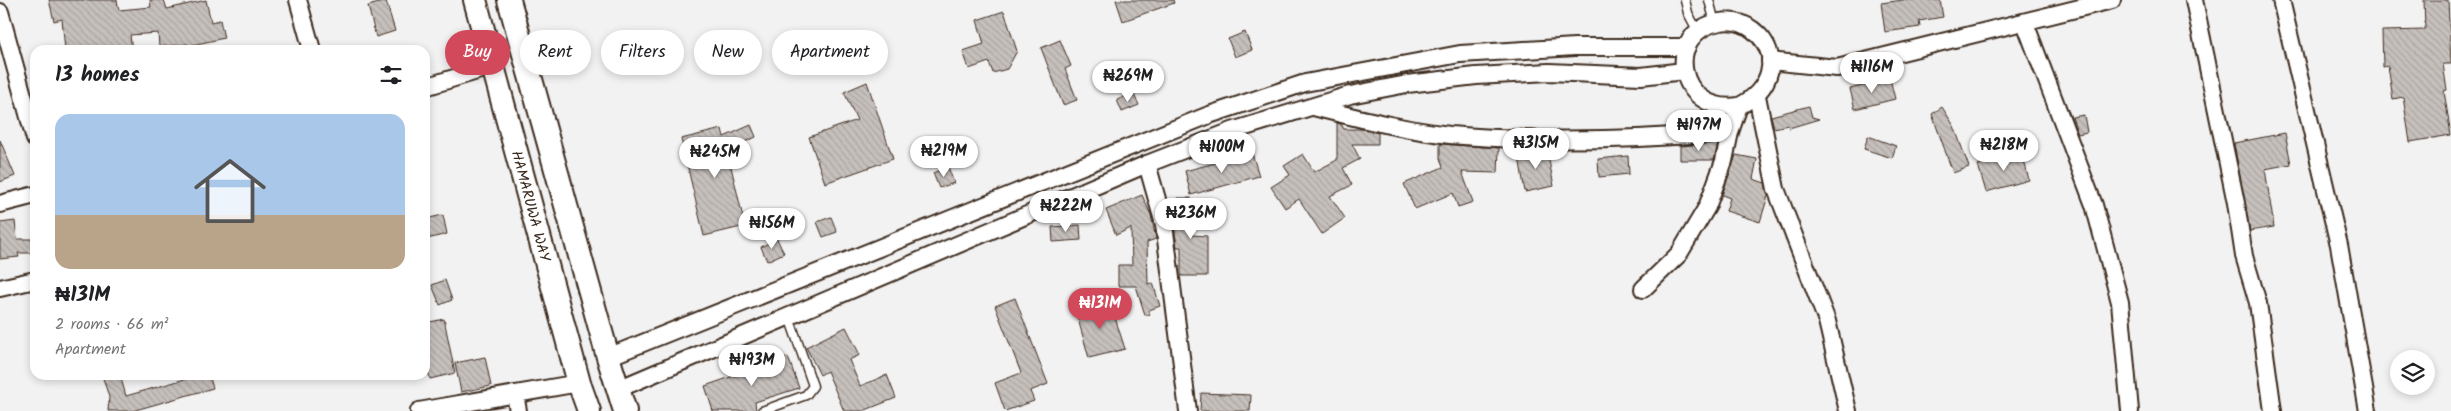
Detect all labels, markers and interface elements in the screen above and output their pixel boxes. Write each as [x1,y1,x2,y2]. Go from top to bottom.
chip: Buy [445,30,510,75]
chip: Rent [520,30,591,75]
chip: Filters [601,30,684,75]
chip: New [694,30,762,75]
chip: Apartment [772,30,888,75]
pin: ₦116M [1837,52,1907,94]
text: ₦116M [1851,55,1893,80]
text: 13 homes [55,59,140,92]
icon: filters [377,61,405,89]
pin: ₦269M [1093,61,1163,103]
text: ₦269M [1103,64,1153,89]
pin: ₦197M [1664,110,1734,152]
text: ₦197M [1677,113,1721,138]
pin: ₦315M [1501,128,1571,170]
pin: ₦218M [1969,130,2039,172]
text: ₦315M [1513,131,1559,156]
pin: ₦100M [1187,132,1257,174]
text: ₦218M [1980,133,2028,158]
text: ₦100M [1200,135,1244,160]
pin: ₦245M [680,136,750,179]
pin: ₦219M [909,136,979,178]
text: ₦219M [921,139,967,164]
text: ₦245M [690,140,740,165]
icon: home [185,146,275,236]
street label: HAMARUWA WAY [504,148,557,266]
pin: ₦222M [1031,190,1101,233]
text: ₦222M [1040,194,1092,219]
pin: ₦236M [1156,198,1226,240]
text: ₦236M [1166,201,1216,226]
pin: ₦156M [737,208,807,250]
text: ₦156M [749,211,795,236]
text: ₦131M [55,279,110,312]
pin: ₦131M [1065,288,1135,330]
text: ₦131M [1079,291,1121,316]
text: 2 rooms · 66 m² [55,312,169,337]
text: Apartment [55,337,126,362]
pin: ₦193M [717,344,787,387]
text: ₦193M [729,348,775,373]
map controls [2390,350,2435,395]
button: layers [2390,350,2435,395]

